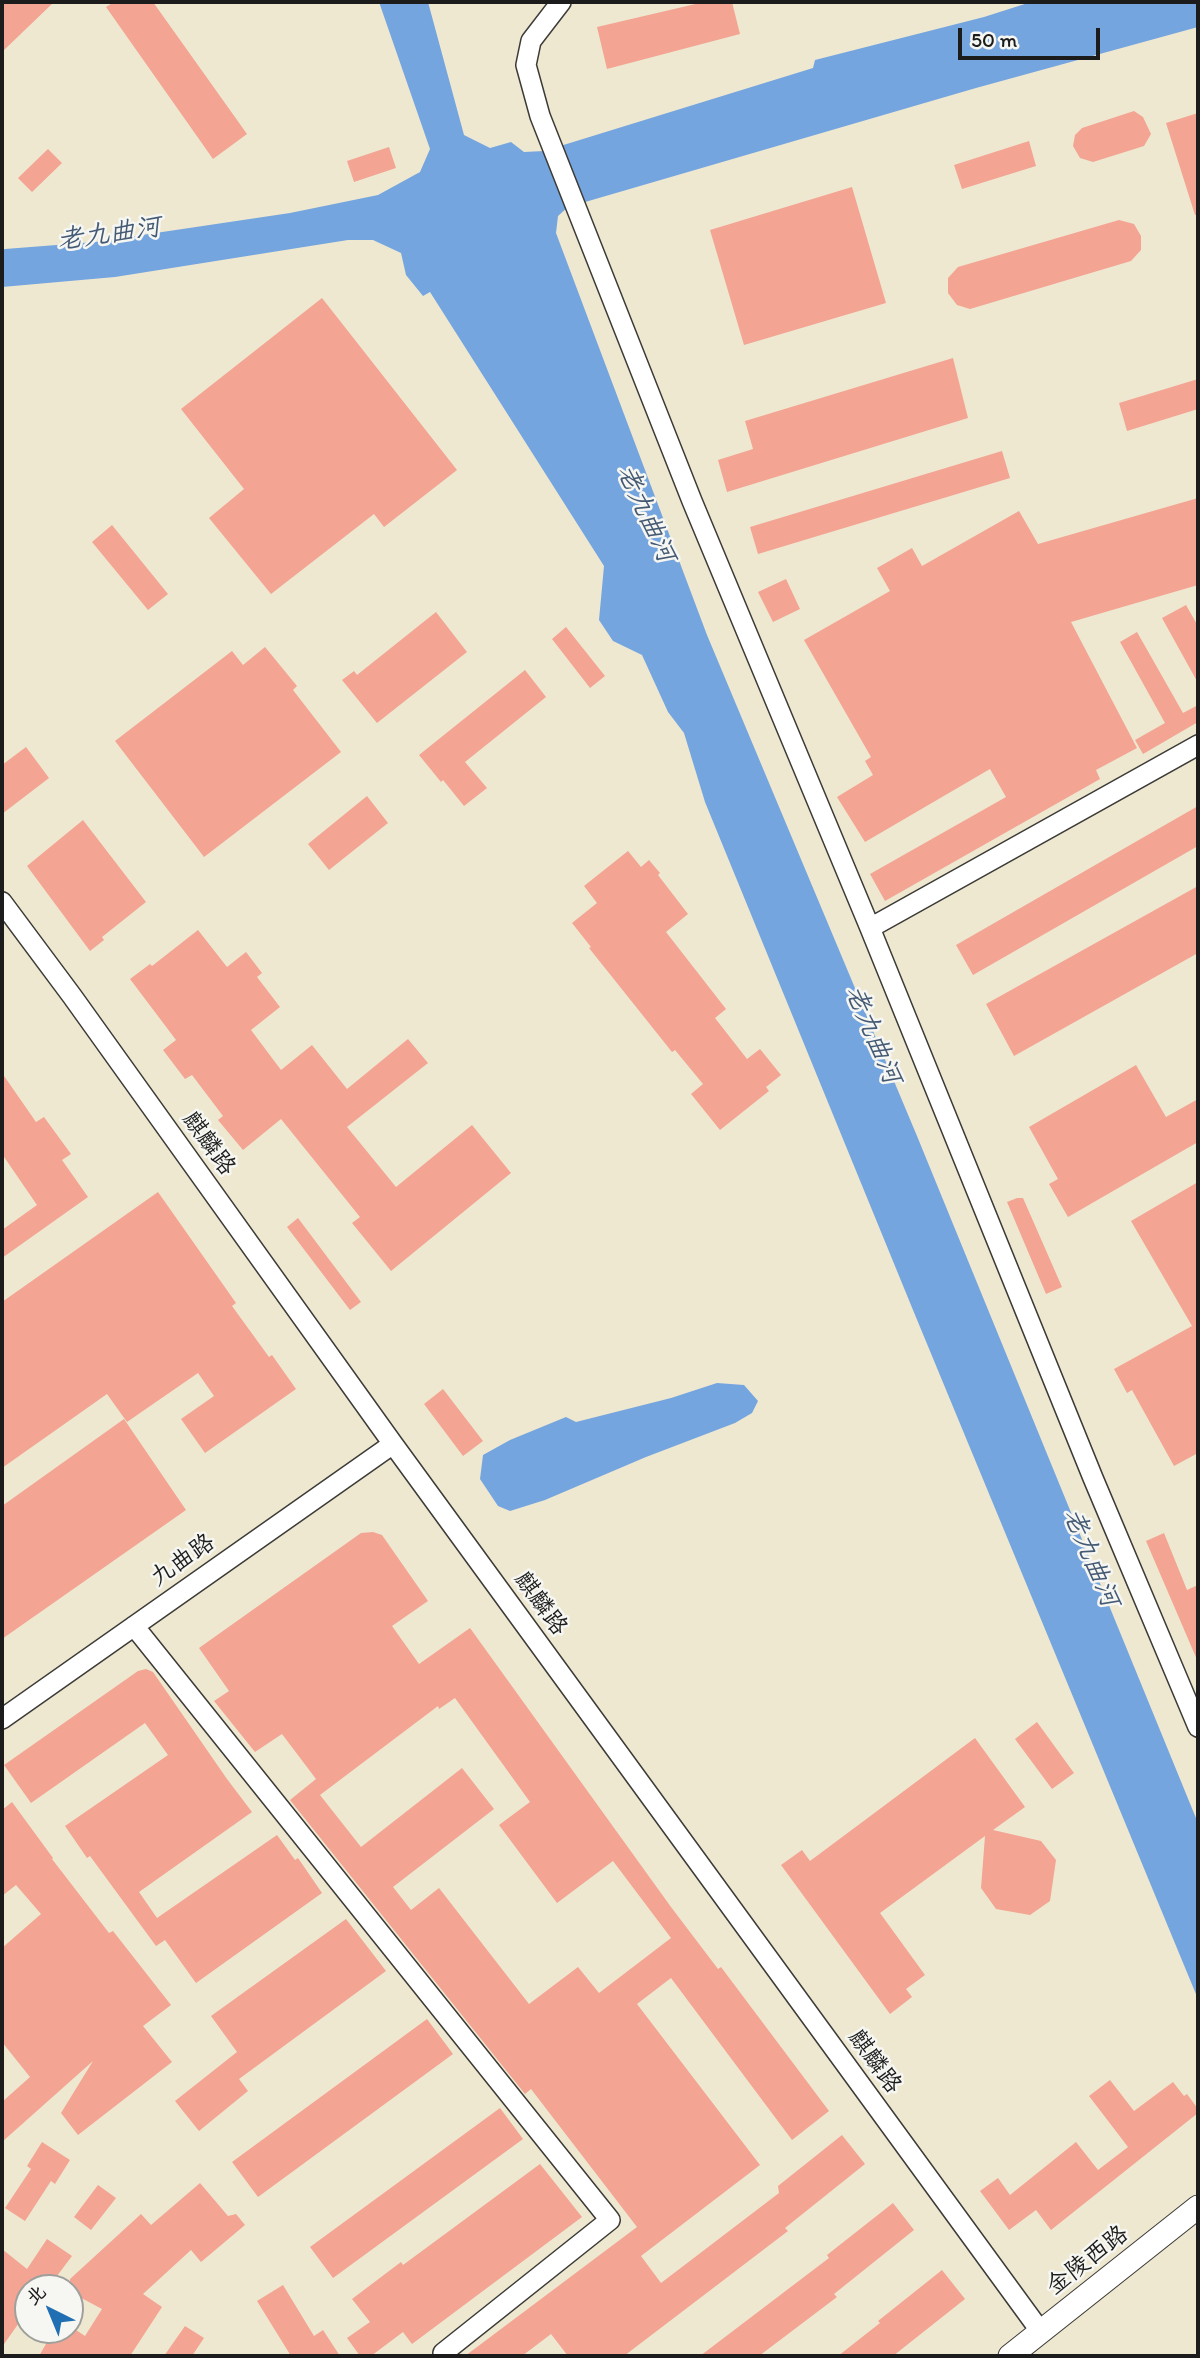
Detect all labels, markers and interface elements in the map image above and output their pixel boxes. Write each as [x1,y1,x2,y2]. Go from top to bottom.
scale bar [962,14,1104,58]
text: 50 m [971,27,1017,52]
water label: 老九曲河 [55,212,163,258]
water label: 老九曲河 [609,460,681,568]
water label: 老九曲河 [837,981,907,1089]
street label: 麒麟路 [175,1106,241,1182]
water label: 老九曲河 [1055,1504,1125,1612]
street label: 九曲路 [145,1529,221,1593]
street label: 麒麟路 [507,1566,573,1642]
street label: 麒麟路 [841,2024,907,2100]
street label: 金陵西路 [1041,2220,1135,2302]
north arrow [14,2274,84,2344]
text: 北 [21,2280,50,2310]

